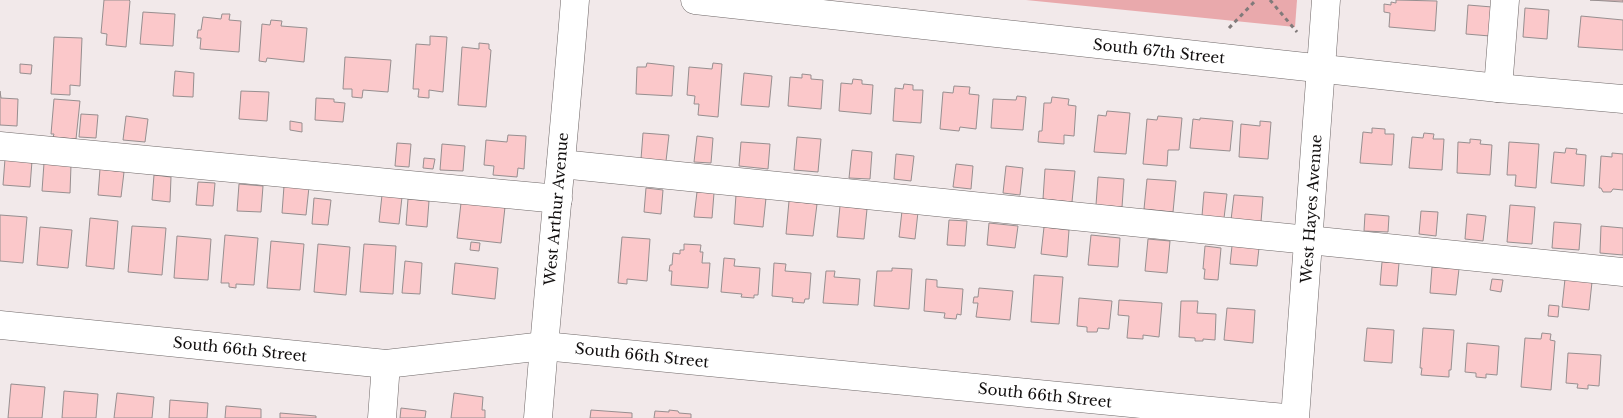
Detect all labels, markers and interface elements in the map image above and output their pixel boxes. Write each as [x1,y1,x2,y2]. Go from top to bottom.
street label: South 67th Street [1092,35,1226,67]
street label: West Arthur Avenue [540,132,572,287]
street label: West Hayes Avenue [1296,134,1326,285]
street label: South 66th Street [172,333,308,366]
street label: South 66th Street [574,339,710,372]
street label: South 66th Street [977,379,1113,412]

